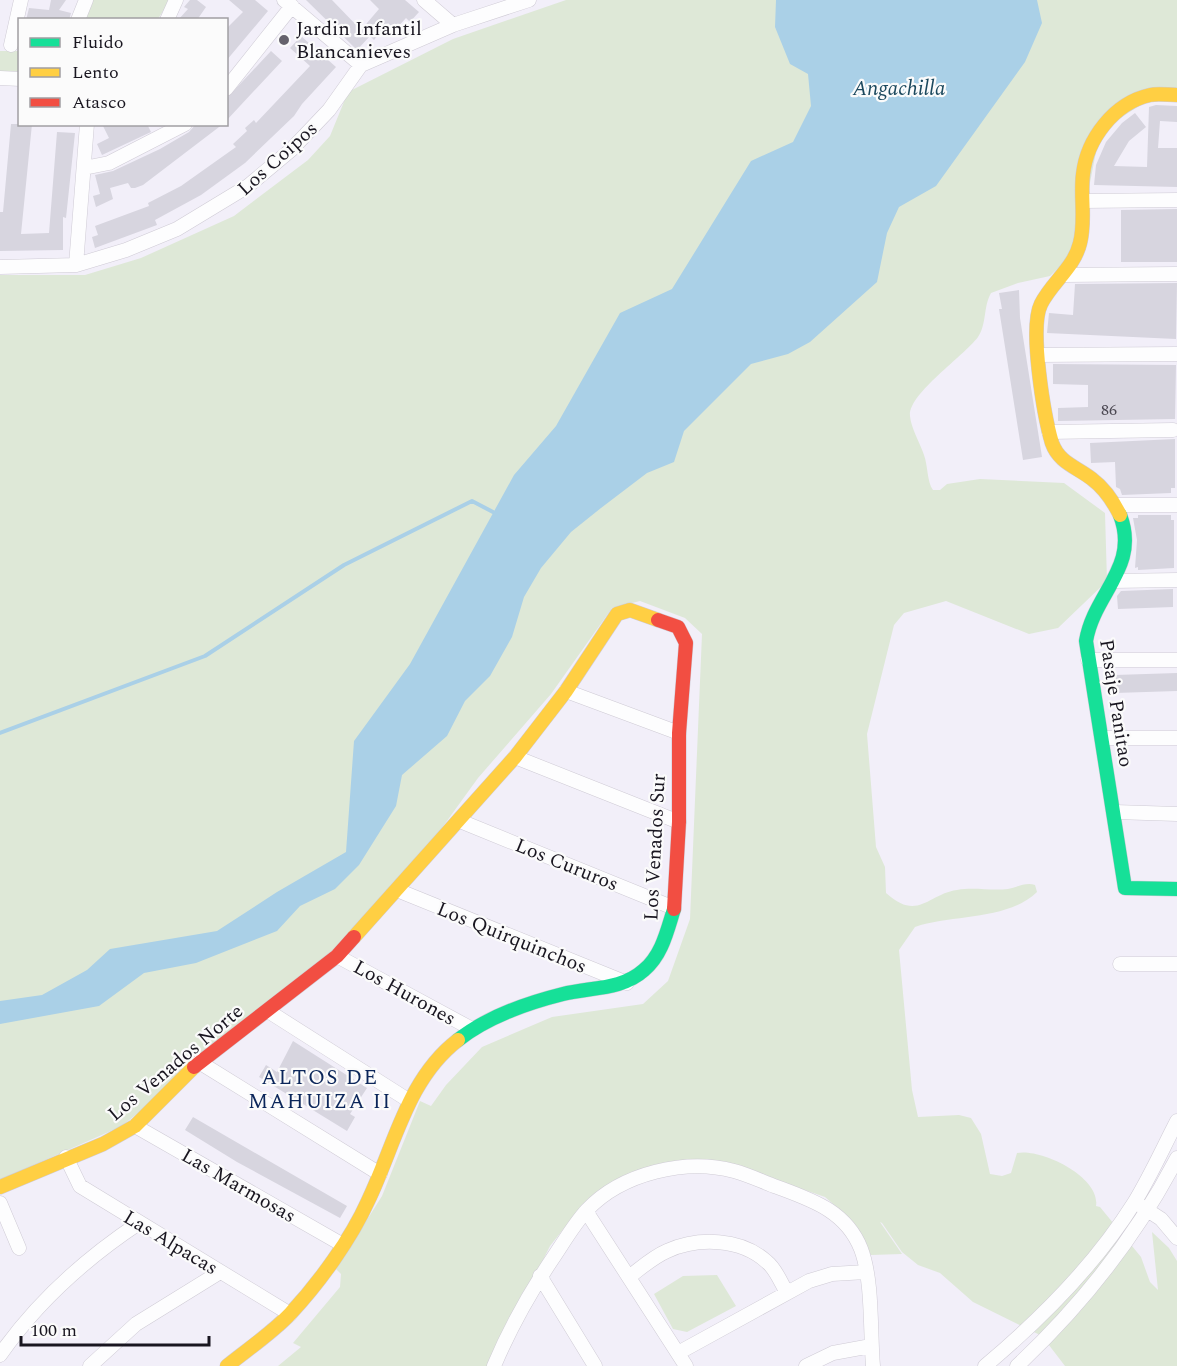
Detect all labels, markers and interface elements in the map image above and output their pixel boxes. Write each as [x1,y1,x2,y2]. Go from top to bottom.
place label: Jardin Infantil Blancanieves [296,14,422,67]
legend [18,18,228,126]
text: Fluido [72,29,124,56]
marker: Jardin Infantil Blancanieves [277,33,291,47]
text: Lento [72,59,119,86]
water label: Angachilla [852,73,946,105]
text: Atasco [72,89,126,116]
street label: Los Coipos [231,114,325,203]
house number: 86 [1101,398,1117,422]
street label: Pasaje Panitao [1091,637,1141,769]
street label: Los Venados Sur [636,773,674,921]
street label: Los Cururos [510,831,623,899]
street label: Los Quirquinchos [432,894,591,982]
street label: Los Hurones [348,952,461,1033]
street label: Los Venados Norte [101,997,250,1129]
district label: ALTOS DE MAHUIZA II [248,1062,392,1118]
street label: Las Marmosas [176,1141,301,1231]
street label: Las Alpacas [117,1203,224,1283]
scale bar [21,1309,208,1347]
text: 100 m [30,1317,77,1344]

